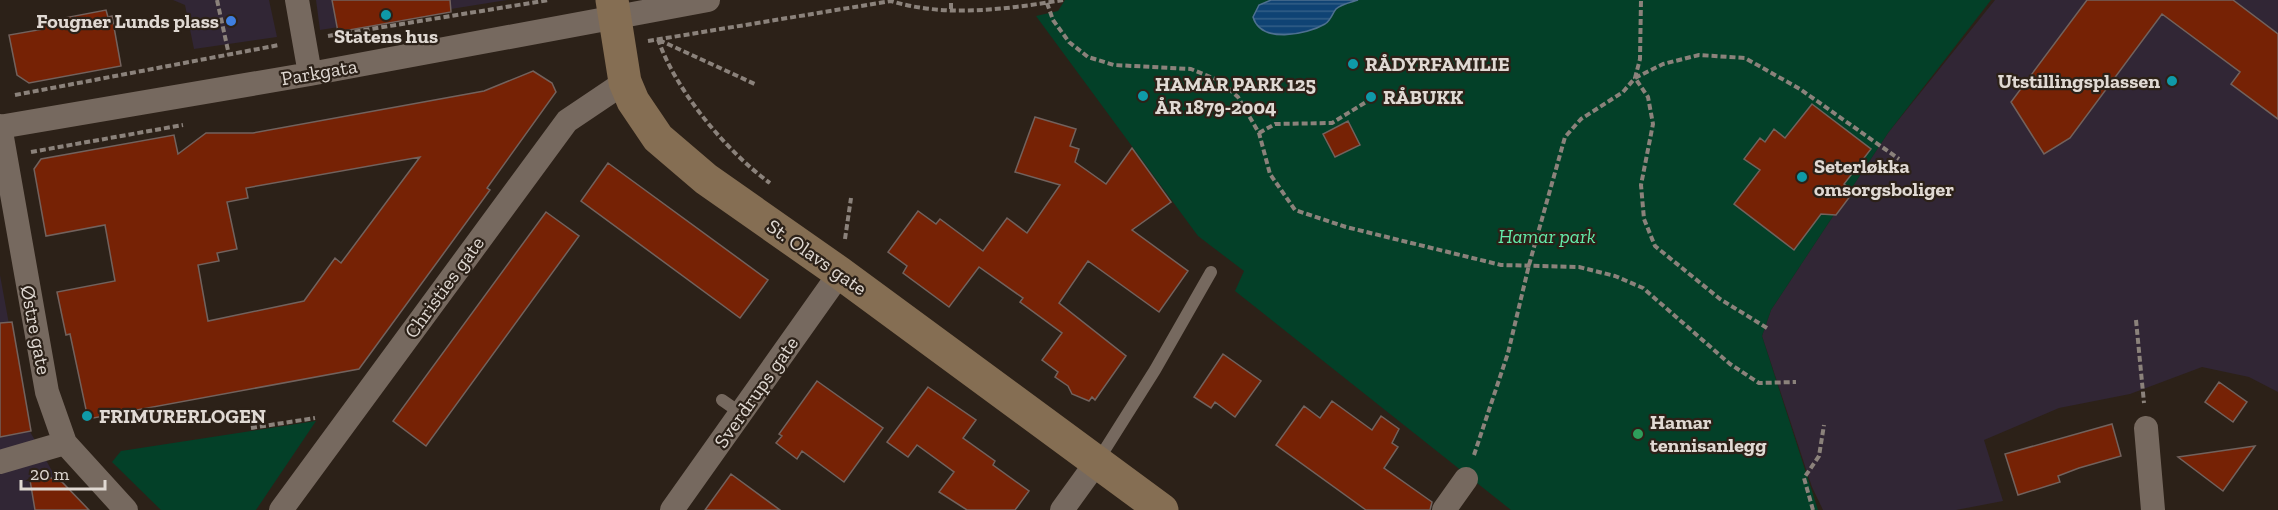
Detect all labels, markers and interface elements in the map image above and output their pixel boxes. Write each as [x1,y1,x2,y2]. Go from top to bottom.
marker: Statens hus [379,8,393,22]
place label: Fougner Lunds plass [36,9,219,33]
marker: Fougner Lunds plass [224,14,238,28]
place label: Statens hus [334,24,438,48]
place label: RÅDYRFAMILIE [1365,52,1510,76]
street label: Parkgata [279,53,359,91]
marker: RÅDYRFAMILIE [1346,57,1360,71]
place label: Utstillingsplassen [1998,69,2160,93]
place label: HAMAR PARK 125 ÅR 1879-2004 [1155,72,1316,119]
marker: Utstillingsplassen [2165,74,2179,88]
place label: RÅBUKK [1383,85,1464,109]
marker: HAMAR PARK 125 ÅR 1879-2004 [1136,89,1150,103]
marker: RÅBUKK [1364,90,1378,104]
place label: Seterløkka omsorgsboliger [1814,154,1954,201]
marker: Seterløkka omsorgsboliger [1795,170,1809,184]
street label: St. Olavs gate [762,214,872,300]
park label: Hamar park [1498,224,1596,248]
street label: Christies gate [399,231,489,343]
street label: Østre gate [16,283,56,377]
street label: Sverdrups gate [709,332,803,452]
place label: FRIMURERLOGEN [99,404,266,428]
marker: FRIMURERLOGEN [80,409,94,423]
place label: Hamar tennisanlegg [1650,410,1767,457]
marker: Hamar tennisanlegg [1631,427,1645,441]
scale bar [21,453,105,491]
text: 20 m [30,463,70,485]

